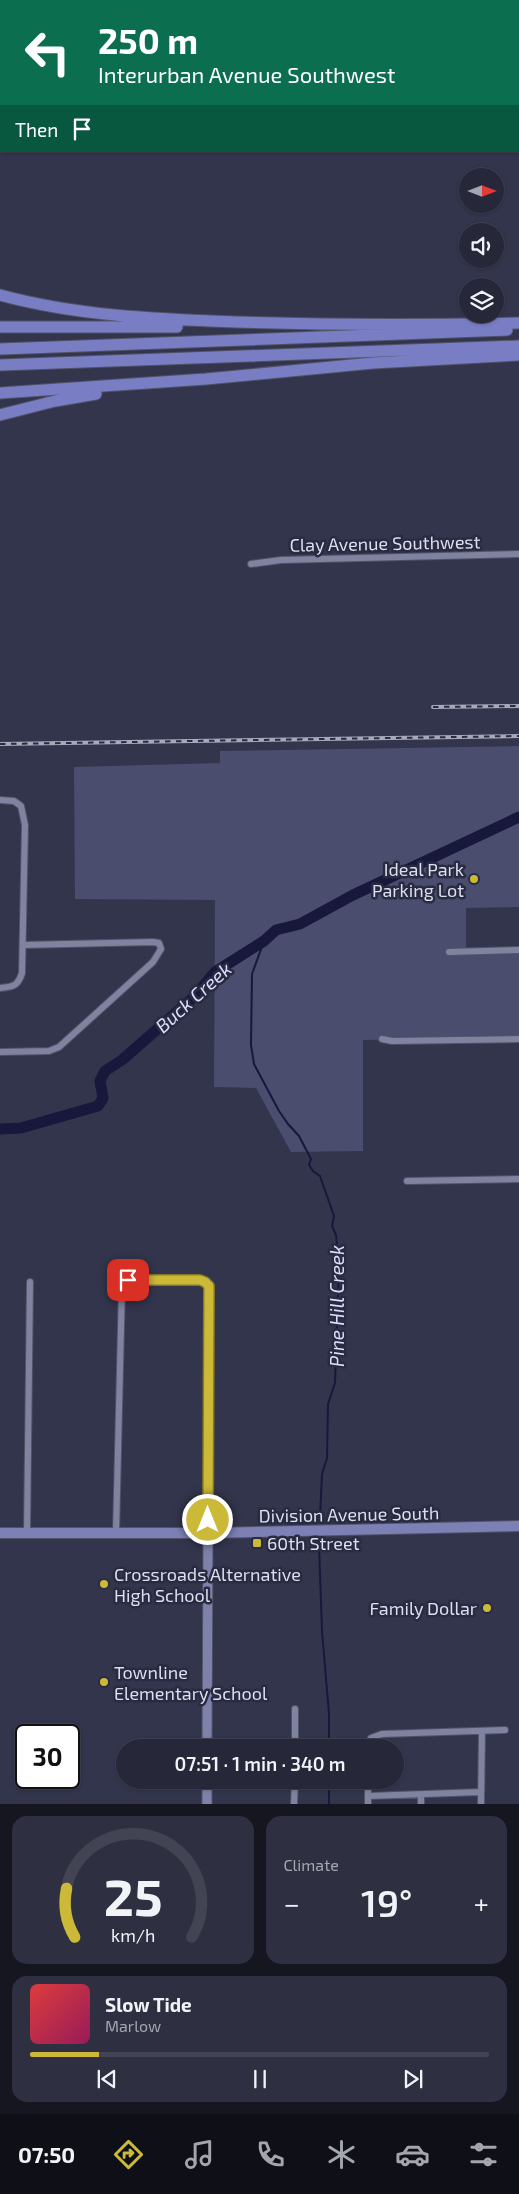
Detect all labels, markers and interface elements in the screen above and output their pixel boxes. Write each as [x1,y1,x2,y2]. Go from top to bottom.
text: 250 m [98,19,198,61]
icon: left [15,20,80,85]
text: Interurban Avenue Southwest [98,61,395,87]
icon: arrive [68,115,96,143]
text: Then [15,118,58,141]
north arrow [459,168,504,212]
map controls [459,168,504,323]
button: sound [459,223,504,268]
button: layers [459,278,504,323]
street label: Clay Avenue Southwest [289,530,481,556]
place label: Ideal Park Parking Lot [372,858,464,901]
marker: Ideal Park Parking Lot [468,873,480,885]
water label: Buck Creek [150,957,236,1037]
water label: Pine Hill Creek [325,1245,348,1367]
pin [107,1259,149,1301]
icon: arrive [114,1266,142,1294]
position arrow [181,1493,233,1545]
street label: Division Avenue South [259,1501,439,1527]
place label: 60th Street [267,1532,360,1554]
marker: 60th Street [251,1537,263,1549]
place label: Crossroads Alternative High School [114,1563,301,1606]
marker: Crossroads Alternative High School [98,1578,110,1590]
place label: Family Dollar [370,1597,477,1619]
marker: Family Dollar [481,1602,493,1614]
place label: Townline Elementary School [114,1661,268,1704]
marker: Townline Elementary School [98,1676,110,1688]
speed limit sign: 30 [15,1724,80,1789]
text: 07:51 · 1 min · 340 m [175,1752,345,1775]
text: Climate [284,1855,339,1874]
text: 25 [103,1864,162,1926]
text: 19° [361,1879,412,1925]
text: − [284,1886,300,1920]
text: + [474,1886,489,1920]
text: km/h [111,1924,155,1946]
text: Slow Tide [105,1993,192,2016]
text: Marlow [105,2016,161,2035]
icon: previous [93,2065,121,2093]
icon: pause [246,2065,274,2093]
icon: next [399,2065,427,2093]
icon: directions [111,2137,146,2172]
icon: music [182,2137,217,2172]
icon: phone [253,2137,288,2172]
icon: climate [324,2137,359,2172]
icon: car [395,2137,430,2172]
icon: filters [466,2137,501,2172]
text: 07:50 [18,2141,75,2167]

